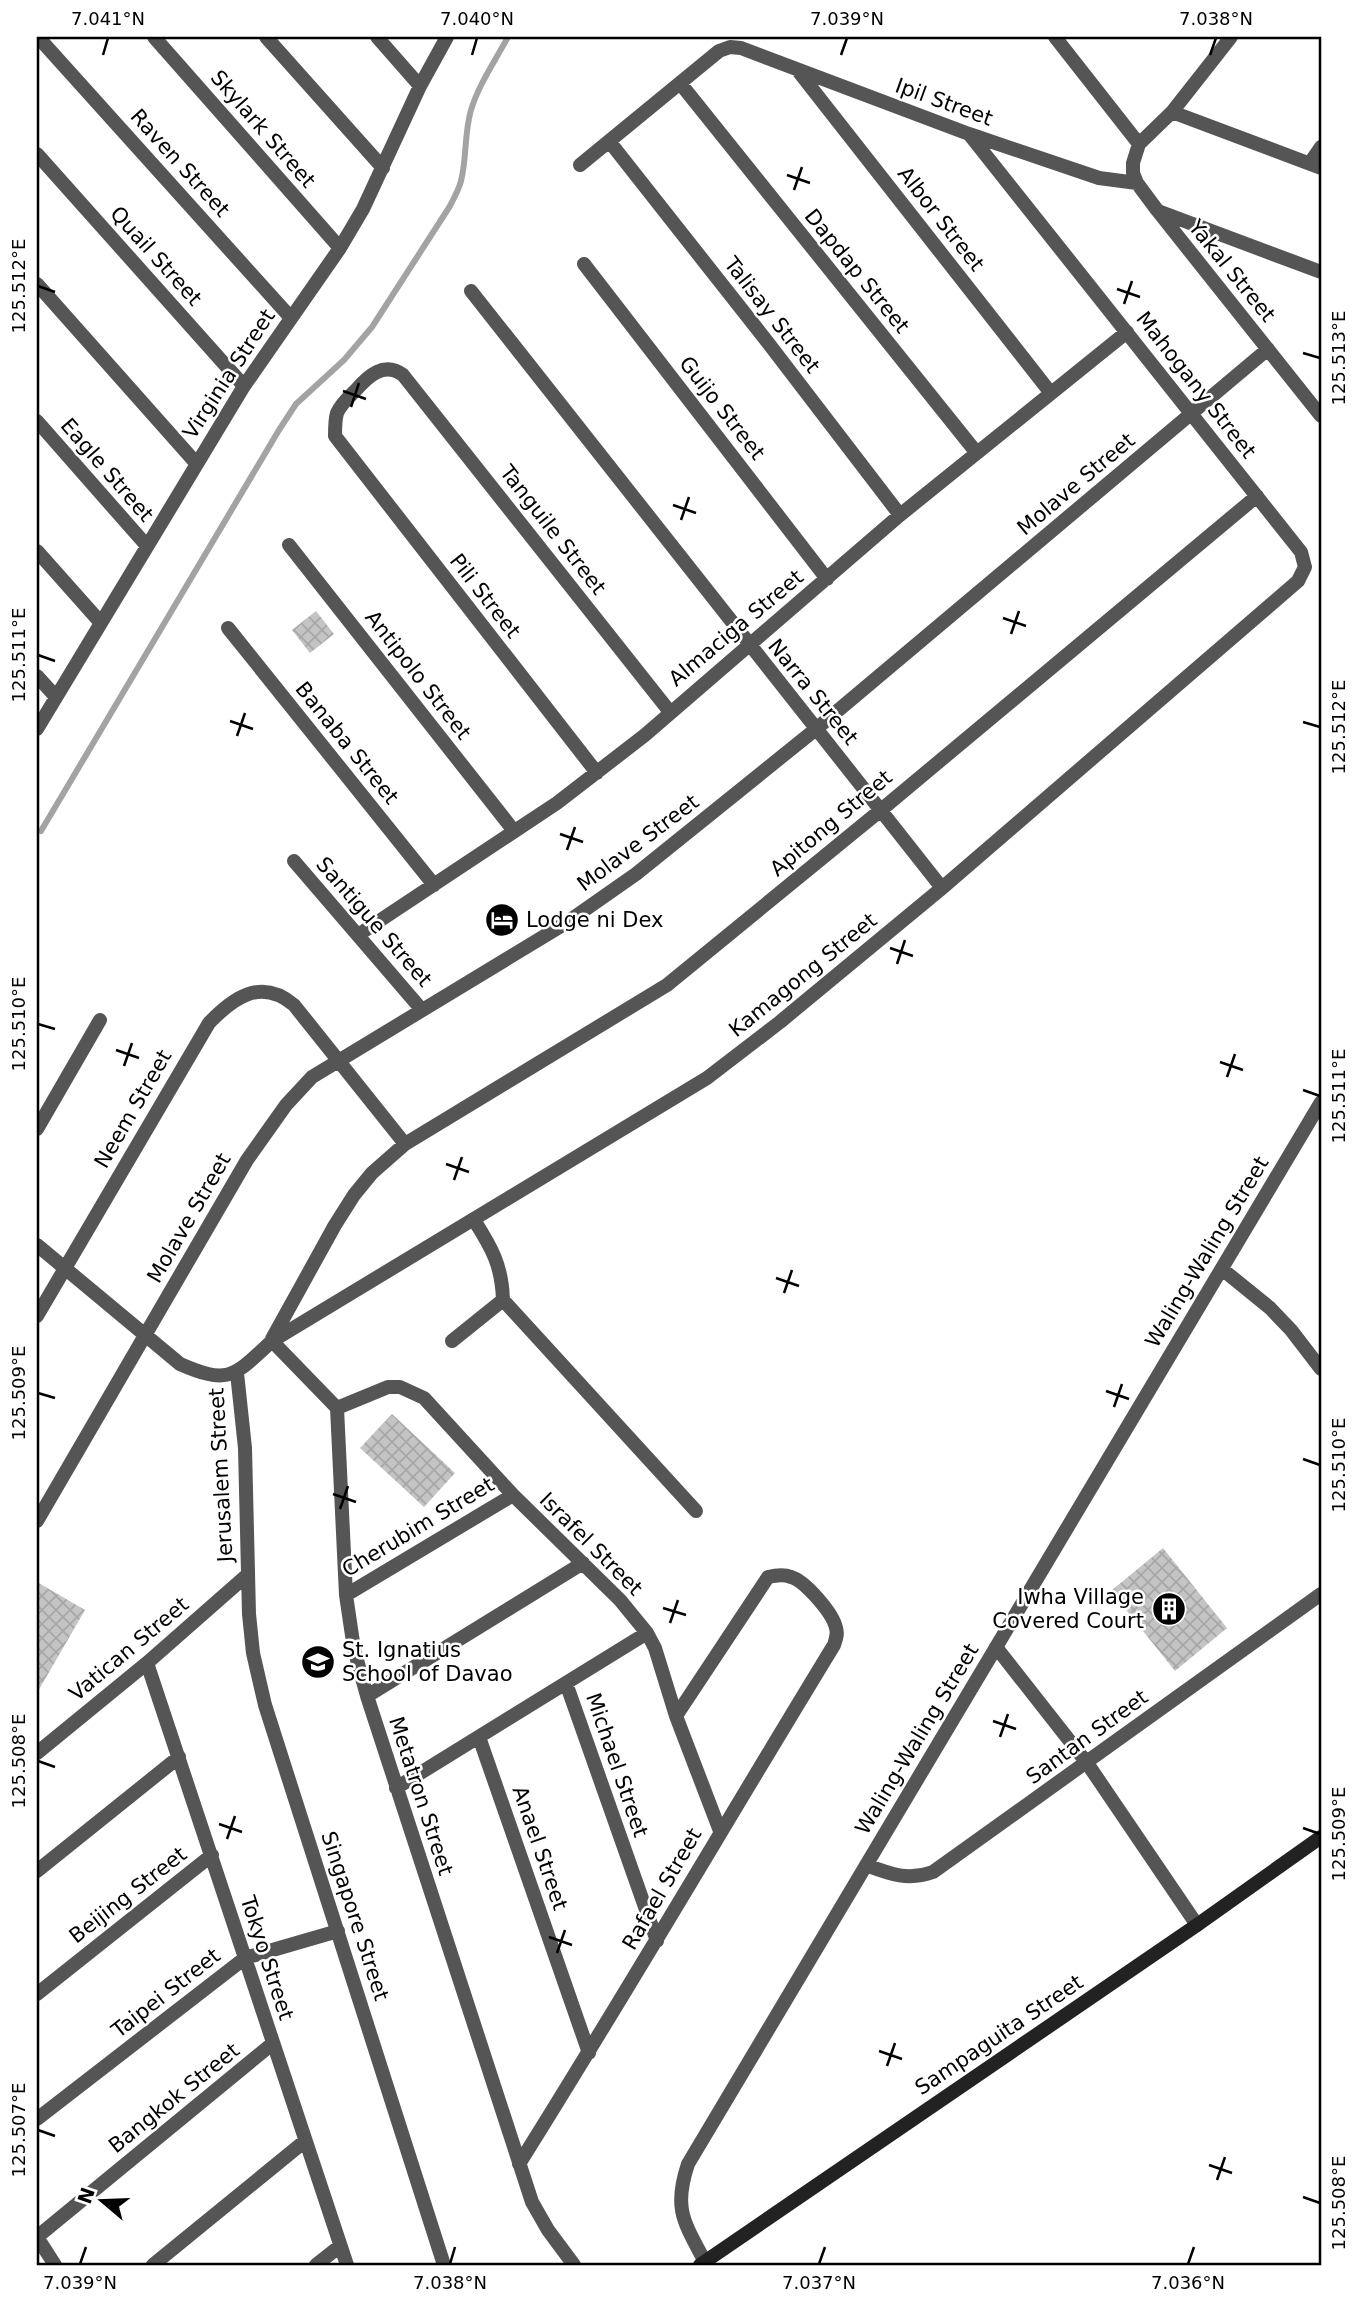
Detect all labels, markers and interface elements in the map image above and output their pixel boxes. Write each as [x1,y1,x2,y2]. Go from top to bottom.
text: 7.041°N [71,8,145,29]
text: 7.040°N [440,8,514,29]
text: 7.039°N [810,8,884,29]
text: 7.038°N [1179,8,1253,29]
street label: Skylark Street [206,66,320,192]
street label: Ipil Street [892,73,996,131]
street label: Raven Street [126,104,234,222]
street label: Albor Street [893,162,989,276]
street label: Quail Street [105,202,207,310]
street label: Dapdap Street [800,204,914,338]
street label: Yakal Street [1183,215,1280,327]
text: 125.512°E [8,239,29,333]
street label: Talisay Street [719,251,825,378]
street label: Virginia Street [178,305,280,443]
street label: Mahogany Street [1131,307,1261,463]
text: 125.513°E [1328,311,1349,405]
street label: Guijo Street [674,352,770,464]
street label: Eagle Street [56,414,158,526]
street label: Molave Street [1013,428,1139,540]
street label: Tanguile Street [495,460,611,599]
street label: Pili Street [445,549,525,643]
street label: Almaciga Street [664,565,808,691]
street label: Antipolo Street [360,606,476,744]
text: 125.511°E [8,608,29,702]
street label: Narra Street [763,634,863,750]
street label: Banaba Street [290,677,404,809]
text: 125.512°E [1328,680,1349,774]
street label: Apitong Street [765,765,897,881]
street label: Molave Street [573,790,703,896]
street label: Santigue Street [311,852,437,992]
hotel icon: Lodge ni Dex [483,901,521,939]
place label: Lodge ni Dex [526,908,663,932]
street label: Kamagong Street [724,908,882,1042]
text: 125.510°E [8,977,29,1071]
street label: Neem Street [89,1046,177,1172]
text: 125.511°E [1328,1049,1349,1143]
street label: Molave Street [142,1149,236,1287]
street label: Waling-Waling Street [1140,1152,1274,1352]
text: 125.509°E [8,1346,29,1440]
street label: Jerusalem Street [204,1387,238,1565]
text: 125.510°E [1328,1418,1349,1512]
street label: Cherubim Street [338,1472,498,1582]
street label: Israfel Street [535,1488,647,1600]
place label: Iwha Village Covered Court [992,1585,1144,1633]
building icon: Iwha Village Covered Court [1150,1590,1188,1628]
street label: Vatican Street [65,1592,193,1706]
place label: St. Ignatius School of Davao [342,1638,513,1686]
street label: Waling-Waling Street [850,1639,984,1839]
school or university icon: St. Ignatius School of Davao [299,1643,337,1681]
street label: Santan Street [1022,1685,1152,1789]
street label: Michael Street [581,1690,653,1840]
text: 125.508°E [8,1714,29,1808]
street label: Metatron Street [384,1714,458,1878]
street label: Anael Street [508,1783,572,1913]
text: 125.509°E [1328,1787,1349,1881]
street label: Rafael Street [617,1824,707,1954]
street label: Singapore Street [316,1828,394,2004]
street label: Beijing Street [65,1842,191,1948]
street label: Tokyo Street [235,1892,298,2023]
street label: Taipei Street [106,1943,225,2043]
street label: Sampaguita Street [911,1970,1087,2100]
street label: Bangkok Street [104,2038,244,2158]
text: 125.507°E [8,2083,29,2177]
text: 125.508°E [1328,2156,1349,2250]
north arrow [66,2166,136,2236]
text: N [73,2184,99,2207]
text: 7.039°N [43,2272,117,2293]
text: 7.038°N [413,2272,487,2293]
text: 7.037°N [782,2272,856,2293]
text: 7.036°N [1151,2272,1225,2293]

